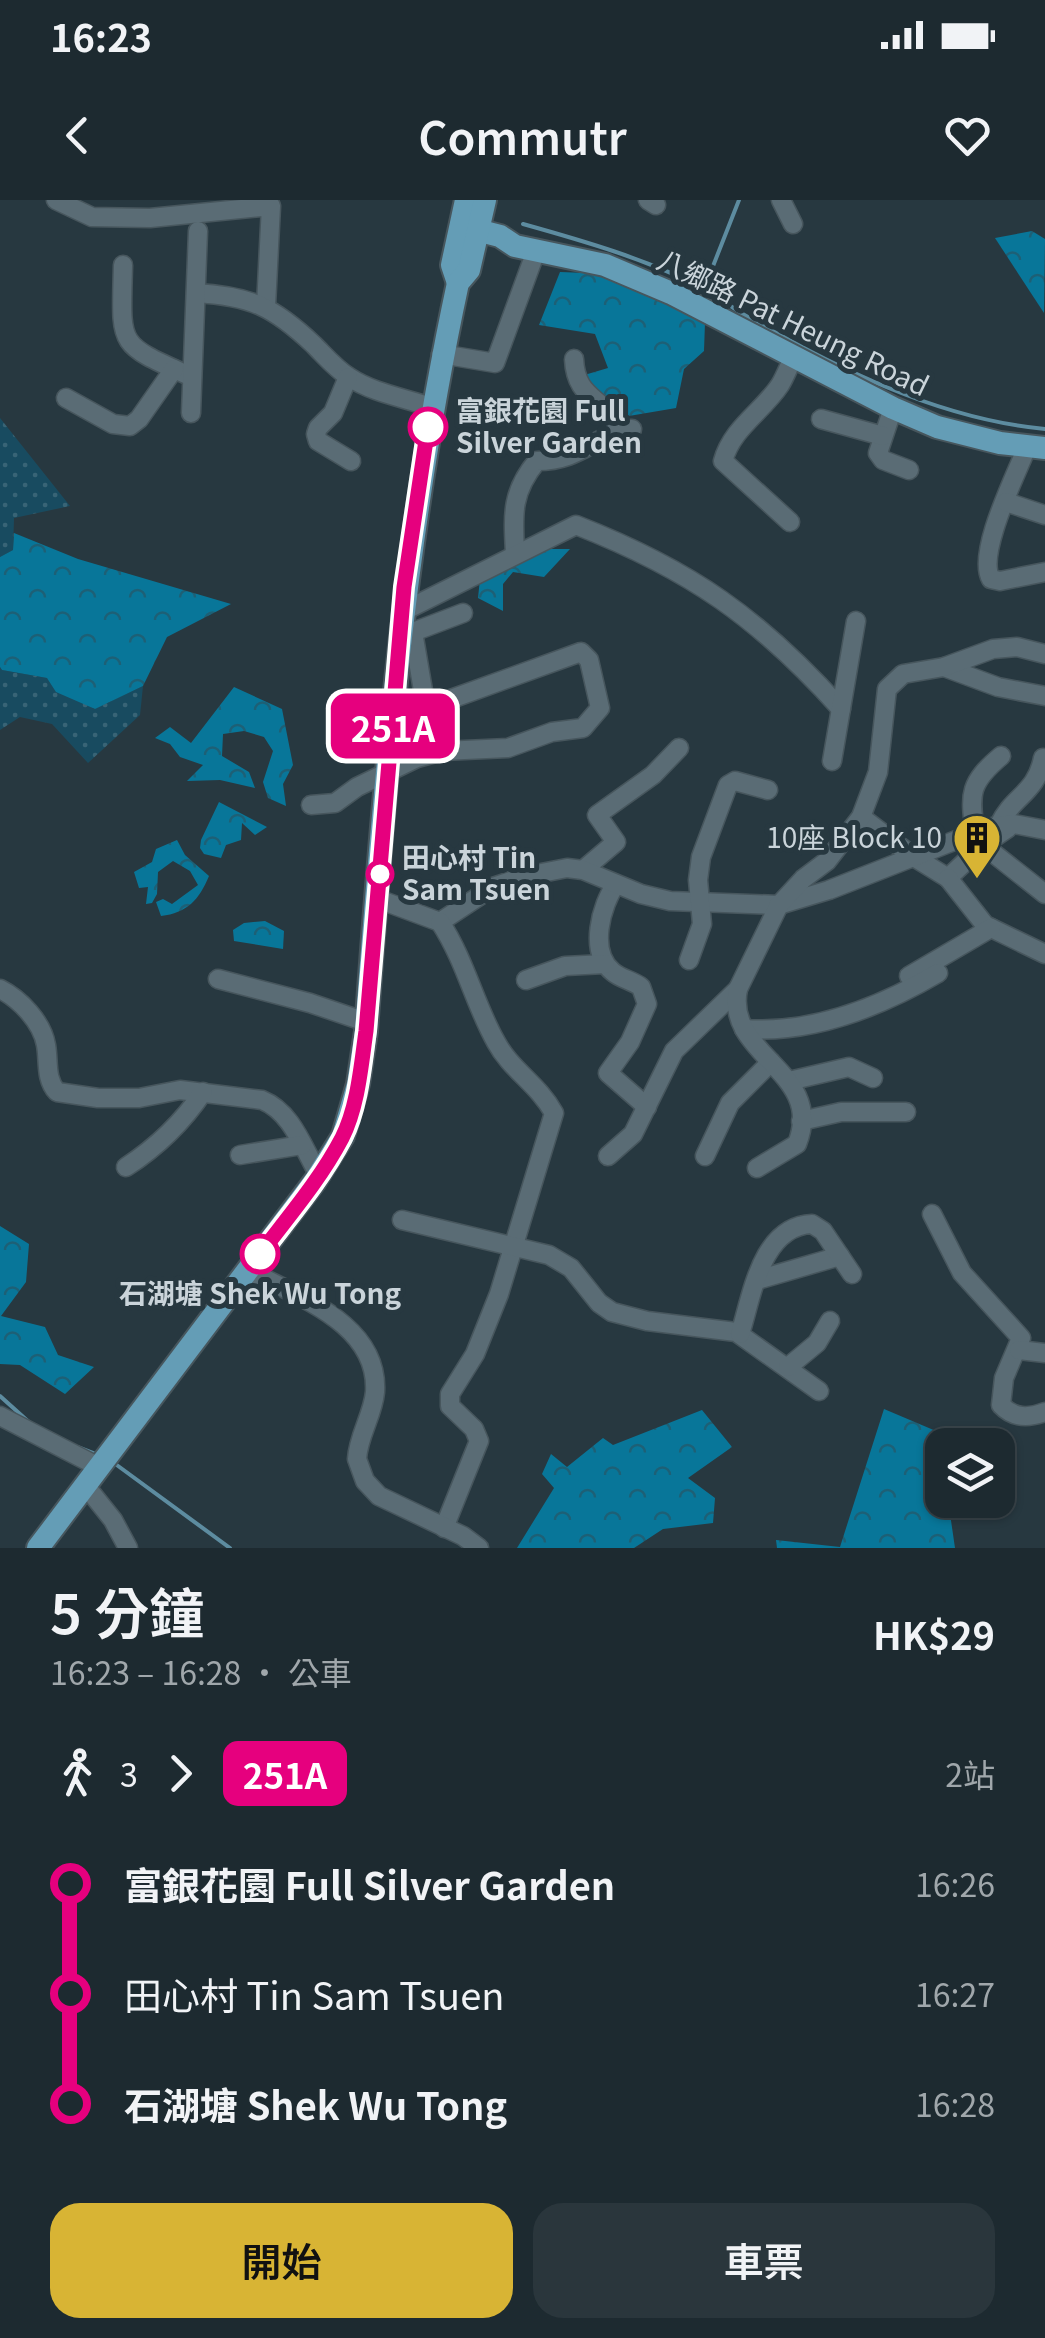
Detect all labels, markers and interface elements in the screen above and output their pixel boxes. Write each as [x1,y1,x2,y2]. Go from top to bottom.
text: 16:23 [50,8,152,63]
text: Commutr [418,103,627,168]
icon: back [50,108,105,163]
icon: heart [940,108,995,163]
street label: 八鄉路 Pat Heung Road [651,238,936,404]
place label: 富銀花園 Full Silver Garden [456,389,642,461]
marker: 富銀花園 Full Silver Garden [409,408,447,446]
line badge: 251A [323,694,463,758]
text: 251A [351,701,435,752]
building icon: 10座 Block 10 [951,812,1003,880]
place label: 10座 Block 10 [766,816,942,856]
place label: 田心村 Tin Sam Tsuen [402,836,551,908]
marker: 田心村 Tin Sam Tsuen [367,861,393,887]
marker: 石湖塘 Shek Wu Tong [241,1235,279,1273]
place label: 石湖塘 Shek Wu Tong [119,1272,401,1312]
map controls [925,1428,1015,1518]
button: layers [925,1428,1015,1518]
text: 5 分鐘 [50,1570,204,1650]
text: HK$29 [873,1606,995,1661]
text: 16:23 – 16:28 · 公車 [50,1648,352,1694]
icon: walk [50,1746,105,1801]
icon: forward [153,1746,208,1801]
text: 251A [243,1748,327,1799]
text: 3 [120,1750,138,1796]
text: 2站 [945,1750,995,1796]
text: 富銀花園 Full Silver Garden [124,1856,615,1911]
text: 16:26 [915,1860,995,1906]
text: 田心村 Tin Sam Tsuen [124,1966,504,2021]
text: 16:27 [915,1970,995,2016]
text: 石湖塘 Shek Wu Tong [124,2076,507,2131]
text: 16:28 [915,2080,995,2126]
button: 開始 [50,2203,513,2318]
button: 車票 [533,2203,995,2318]

